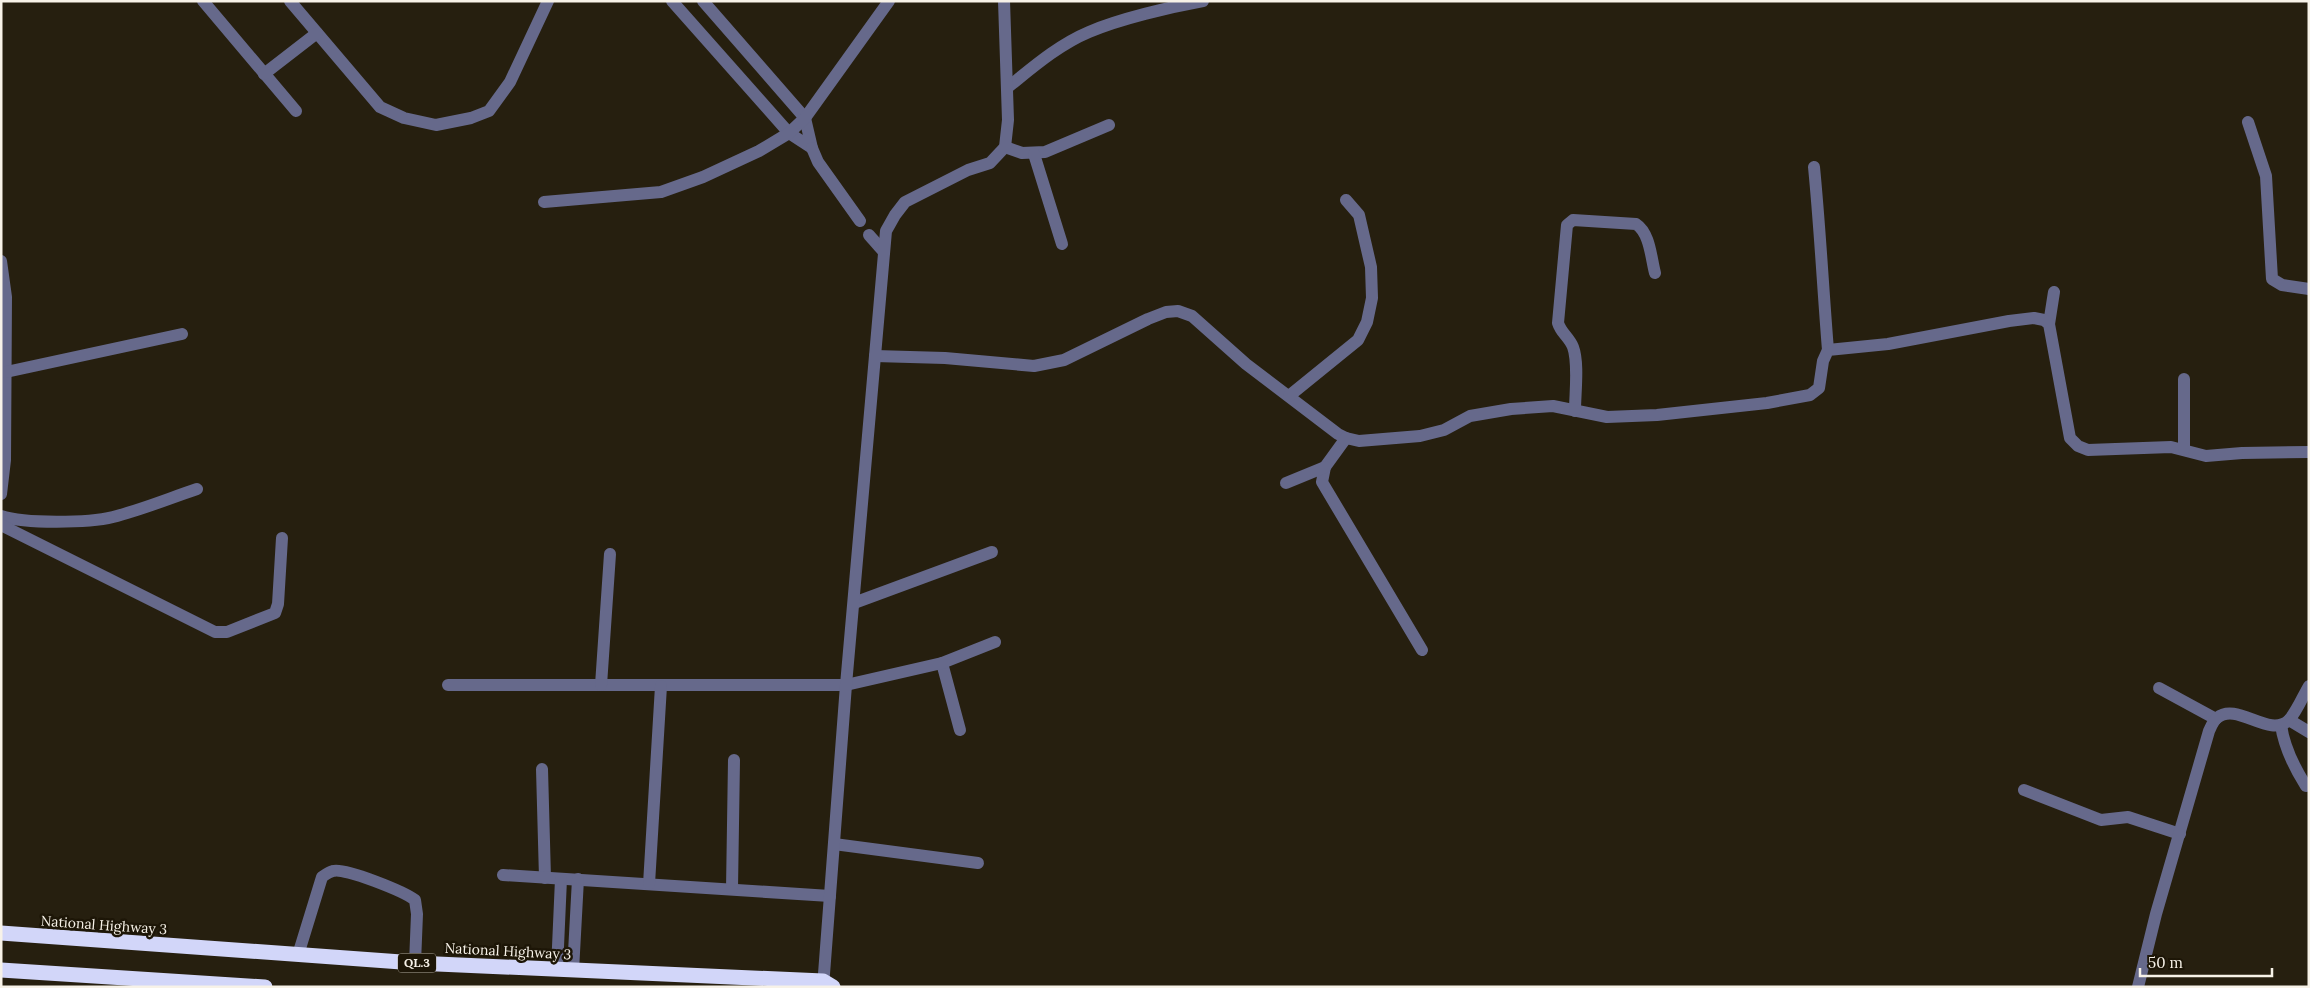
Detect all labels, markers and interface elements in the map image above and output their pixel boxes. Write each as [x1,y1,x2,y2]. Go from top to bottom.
street label: National Highway 3 [40,912,168,938]
street label: National Highway 3 [444,939,572,963]
scale bar [2140,946,2272,978]
text: 50 m [2148,953,2183,972]
road number: QL.3 [398,954,436,972]

